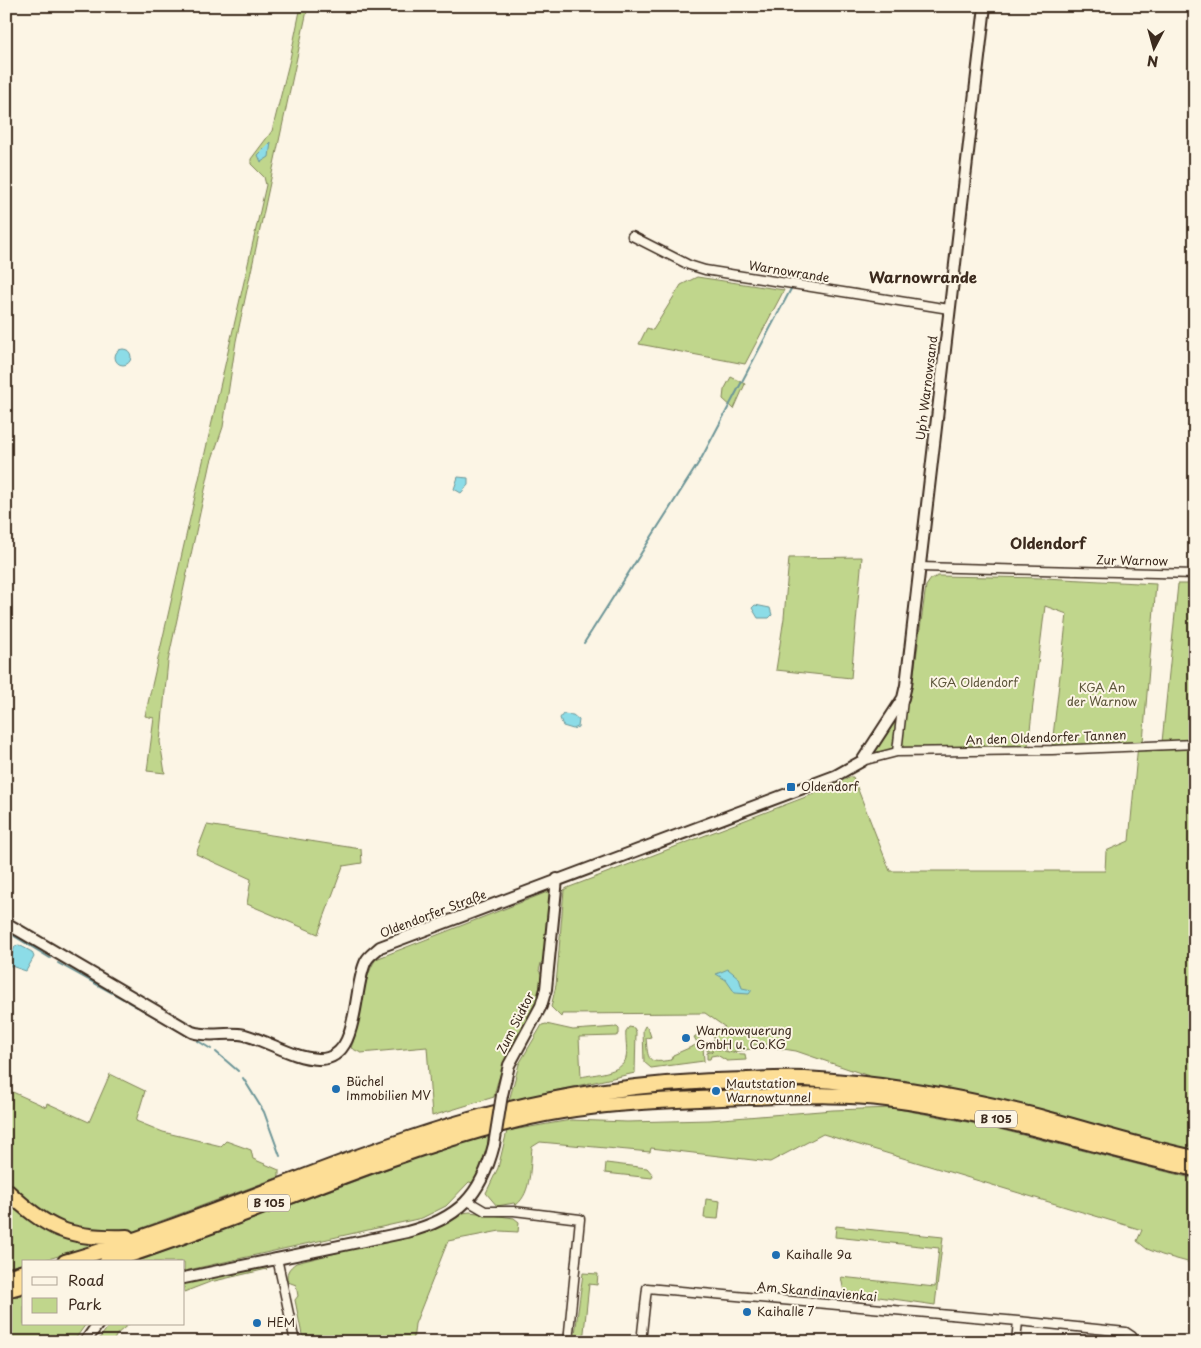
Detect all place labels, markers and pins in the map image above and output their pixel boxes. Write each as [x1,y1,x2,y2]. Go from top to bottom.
place label: Oldendorf [801,777,860,795]
marker: Oldendorf [785,781,797,793]
place label: Warnowquerung GmbH u. Co.KG [696,1021,792,1053]
marker: Warnowquerung GmbH u. Co.KG [680,1032,692,1044]
place label: Büchel Immobilien MV [346,1072,432,1104]
place label: Mautstation Warnowtunnel [726,1074,811,1106]
marker: Büchel Immobilien MV [330,1083,342,1095]
marker: Mautstation Warnowtunnel [710,1085,722,1097]
place label: Kaihalle 9a [786,1245,852,1263]
marker: Kaihalle 9a [770,1249,782,1261]
place label: Kaihalle 7 [757,1302,815,1320]
marker: Kaihalle 7 [741,1306,753,1318]
place label: HEM [267,1313,295,1331]
marker: HEM [251,1317,263,1329]

